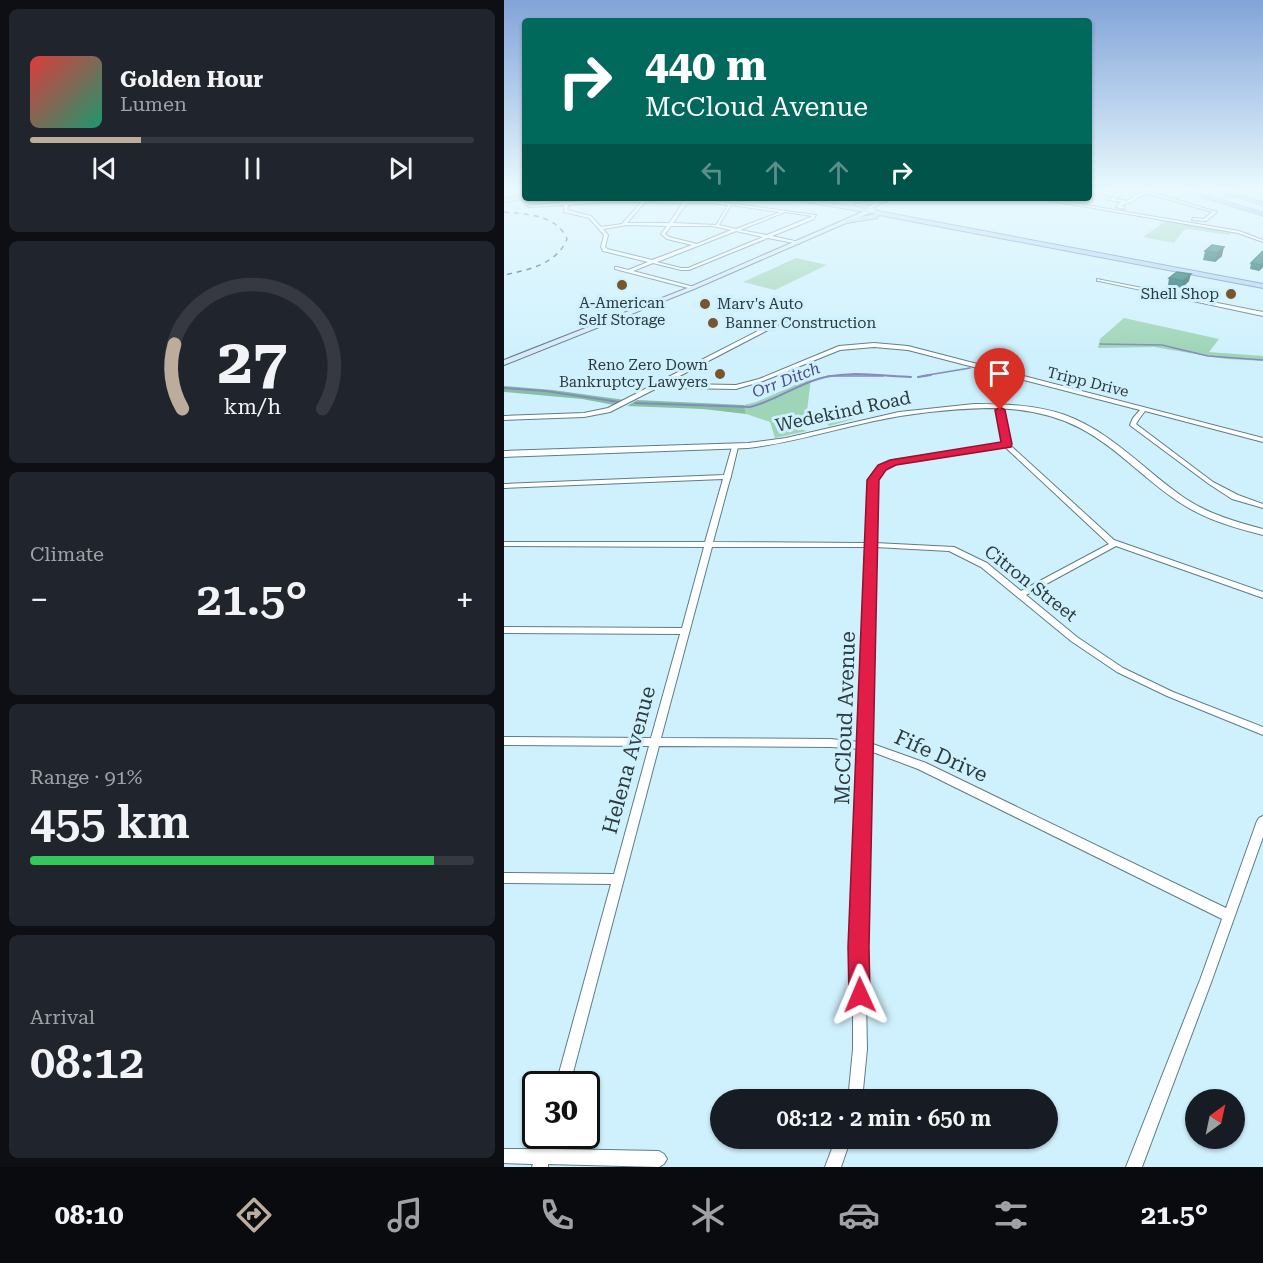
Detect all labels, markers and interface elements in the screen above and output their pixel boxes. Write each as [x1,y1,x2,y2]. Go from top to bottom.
text: 440 m [645,41,767,90]
icon: right [546,42,624,120]
text: Golden Hour [120,67,263,92]
text: McCloud Avenue [645,91,868,123]
text: Lumen [120,92,187,116]
icon: previous [88,152,121,185]
icon: pause [236,152,269,185]
icon: next [384,152,417,185]
icon: left [696,156,729,189]
icon: ahead [759,156,792,189]
icon: ahead [822,156,855,189]
icon: right [885,156,918,189]
marker: A-American Self Storage [615,278,629,292]
place label: Shell Shop [1141,285,1219,303]
marker: Shell Shop [1224,287,1238,301]
place label: A-American Self Storage [579,294,665,329]
place label: Marv's Auto [717,295,803,313]
marker: Marv's Auto [698,297,712,311]
place label: Banner Construction [725,314,877,332]
marker: Banner Construction [706,316,720,330]
text: 27 [217,325,287,398]
pin [974,348,1025,410]
place label: Reno Zero Down Bankruptcy Lawyers [559,356,708,391]
icon: arrive [983,357,1016,390]
water label: Orr Ditch [749,358,823,402]
street label: Tripp Drive [1045,363,1131,401]
marker: Reno Zero Down Bankruptcy Lawyers [713,367,727,381]
street label: Wedekind Road [773,386,913,436]
text: km/h [223,394,281,419]
street label: Citron Street [981,540,1082,626]
text: Climate [30,542,104,566]
text: 21.5° [196,573,308,626]
text: − [30,580,48,619]
text: + [456,580,474,619]
street label: McCloud Avenue [830,631,860,805]
street label: Helena Avenue [598,683,660,837]
street label: Fife Drive [891,725,991,787]
text: Range · 91% [30,765,142,789]
text: 455 km [30,796,190,849]
position arrow [828,963,892,1027]
text: Arrival [30,1005,95,1029]
text: 08:12 [30,1036,144,1089]
speed limit sign: 30 [522,1071,600,1149]
north arrow [1185,1089,1245,1149]
map controls [1185,1089,1245,1149]
text: 08:12 · 2 min · 650 m [777,1106,991,1131]
icon: directions [233,1194,275,1236]
icon: music [384,1194,426,1236]
icon: phone [536,1194,578,1236]
icon: climate [687,1194,729,1236]
icon: car [838,1194,880,1236]
icon: filters [990,1194,1032,1236]
text: 08:10 [55,1199,124,1231]
text: 21.5° [1141,1199,1208,1231]

